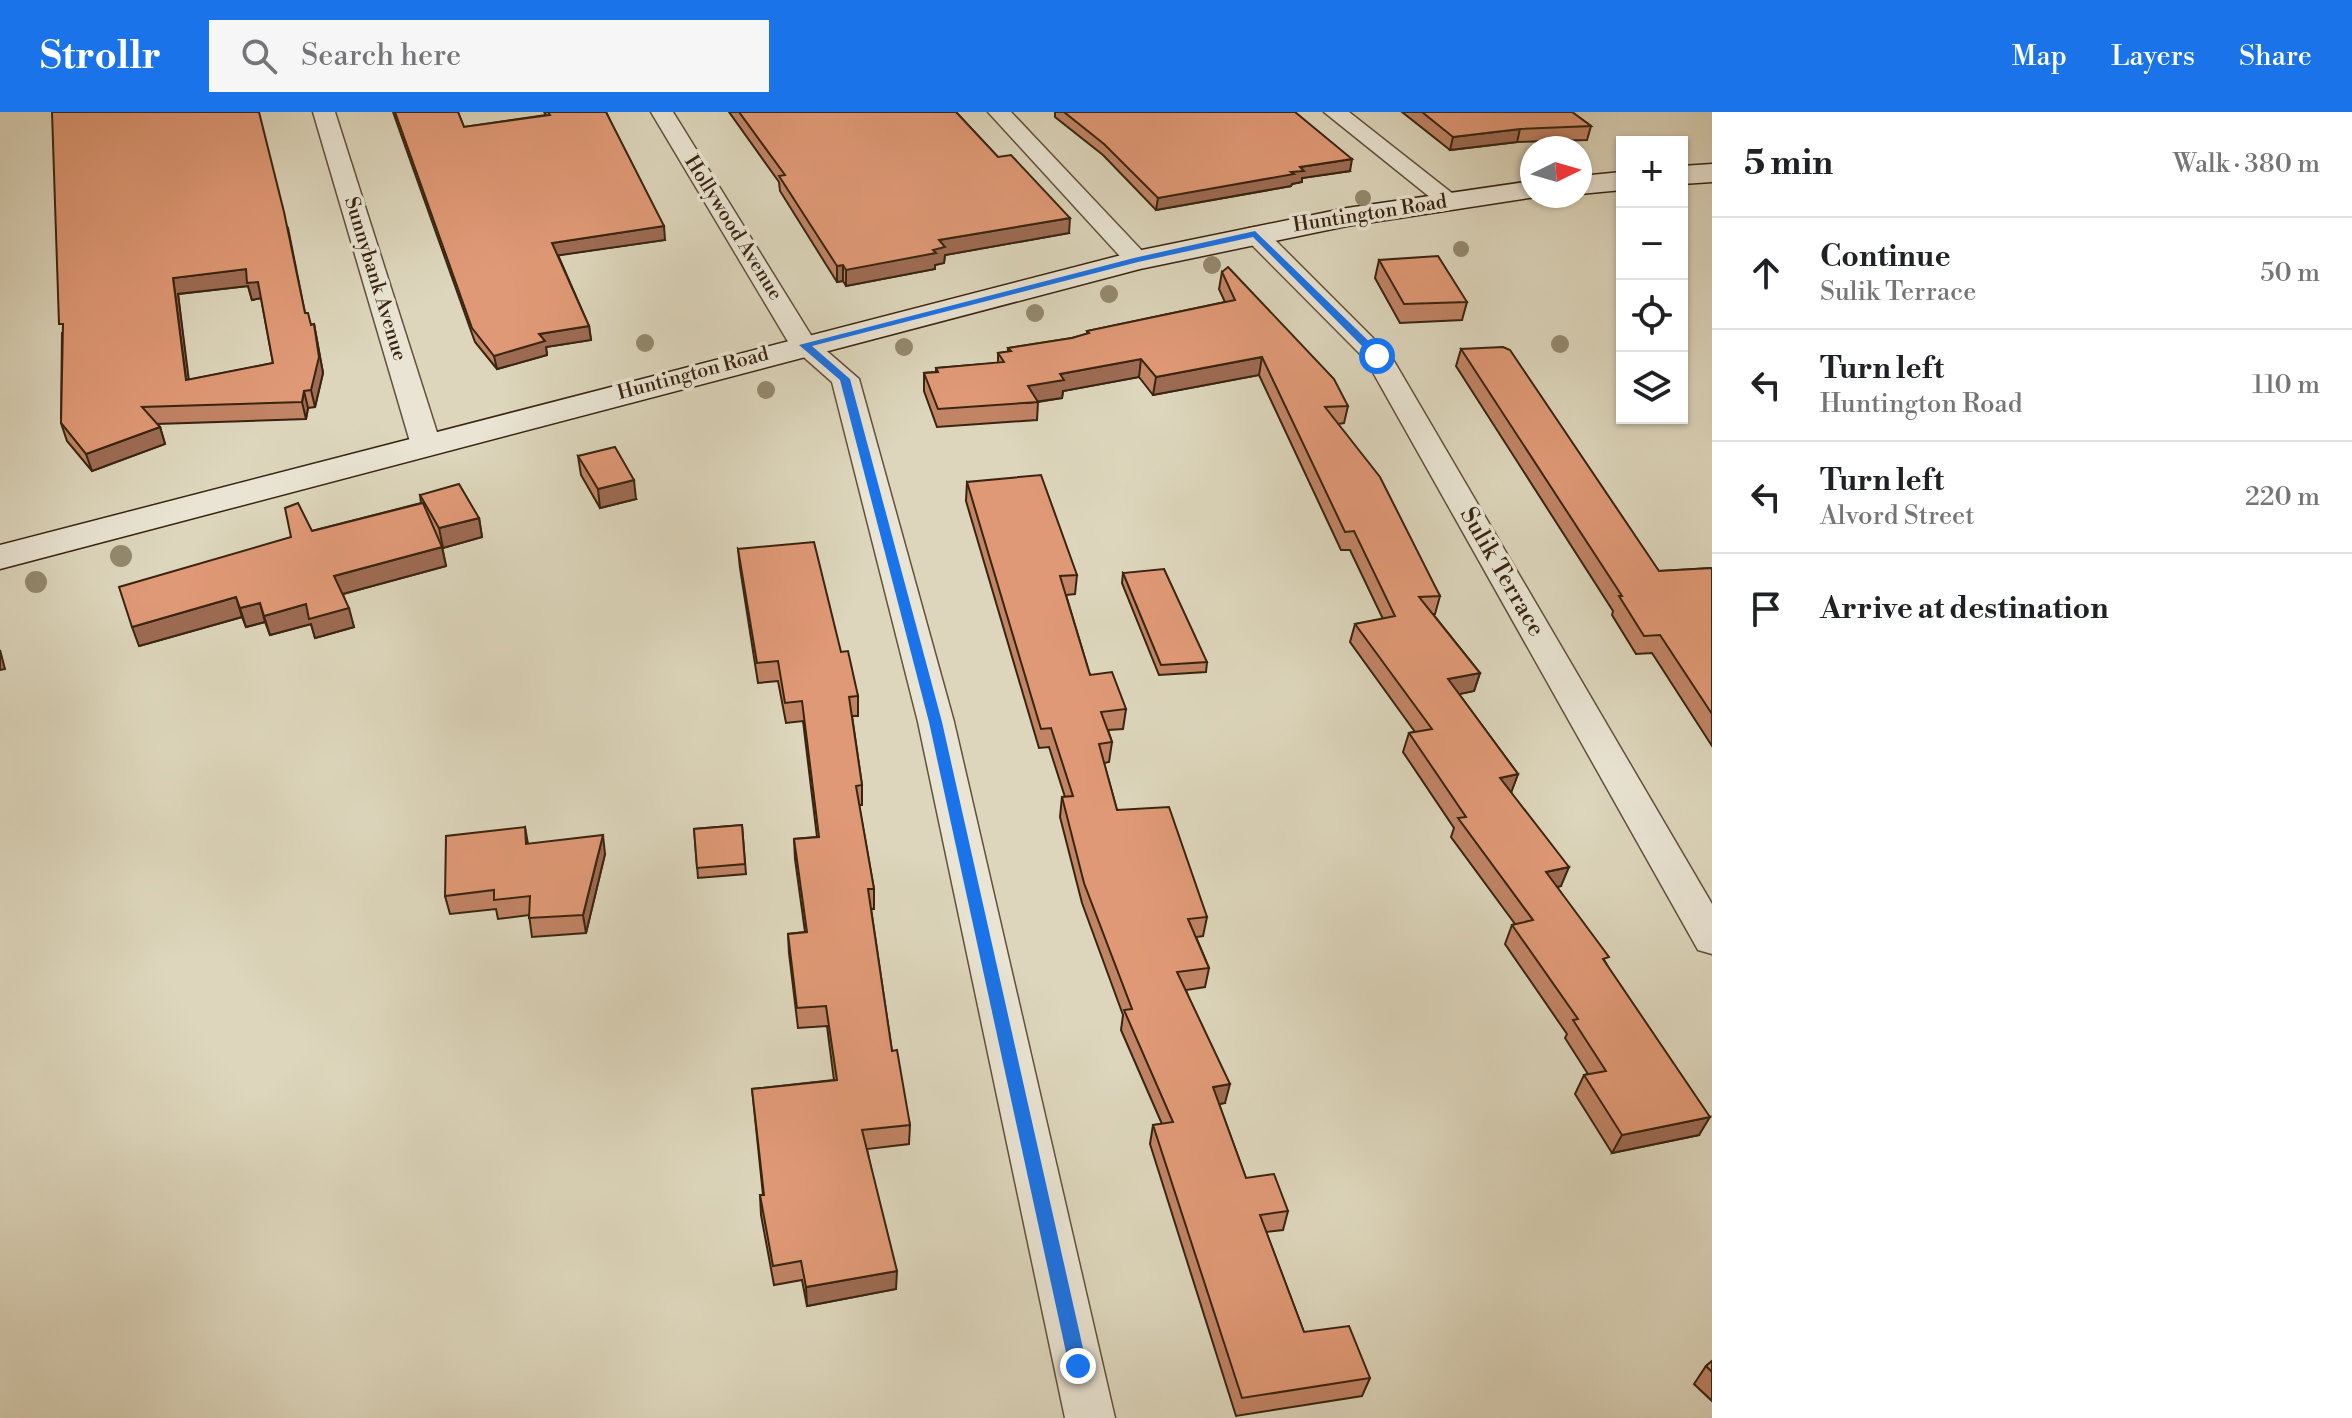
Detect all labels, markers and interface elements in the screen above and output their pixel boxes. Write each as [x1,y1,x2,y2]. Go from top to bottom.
search box [209,20,769,92]
text: Strollr [40,33,161,80]
icon: search [237,34,281,78]
text: Search here [301,37,461,75]
text: Map [2012,39,2067,74]
text: Layers [2111,39,2195,74]
text: Share [2239,39,2312,74]
north arrow [1520,136,1592,208]
map controls [1616,136,1688,424]
button: + [1616,136,1688,208]
text: 5 min [1744,143,1833,185]
text: Walk · 380 m [2173,148,2320,180]
street label: Hollywood Avenue [678,151,788,305]
street label: Huntington Road [1291,189,1450,239]
street label: Sunnybank Avenue [338,194,412,364]
button: − [1616,208,1688,280]
text: Continue [1820,238,1951,276]
icon: ahead [1744,251,1788,295]
text: 50 m [2260,257,2320,289]
text: Sulik Terrace [1820,276,1976,308]
button: locate [1616,280,1688,352]
route start [1359,338,1395,374]
street label: Huntington Road [615,342,772,406]
text: Turn left [1820,350,1944,388]
button: layers [1616,352,1688,424]
icon: left [1744,363,1788,407]
text: 110 m [2252,369,2320,401]
text: Huntington Road [1820,388,2023,420]
text: Turn left [1820,462,1944,500]
icon: left [1744,475,1788,519]
text: 220 m [2245,481,2320,513]
text: Alvord Street [1820,500,1974,532]
street label: Sulik Terrace [1453,502,1551,642]
icon: arrive [1744,587,1788,631]
text: Arrive at destination [1820,590,2109,628]
route end [1060,1348,1096,1384]

